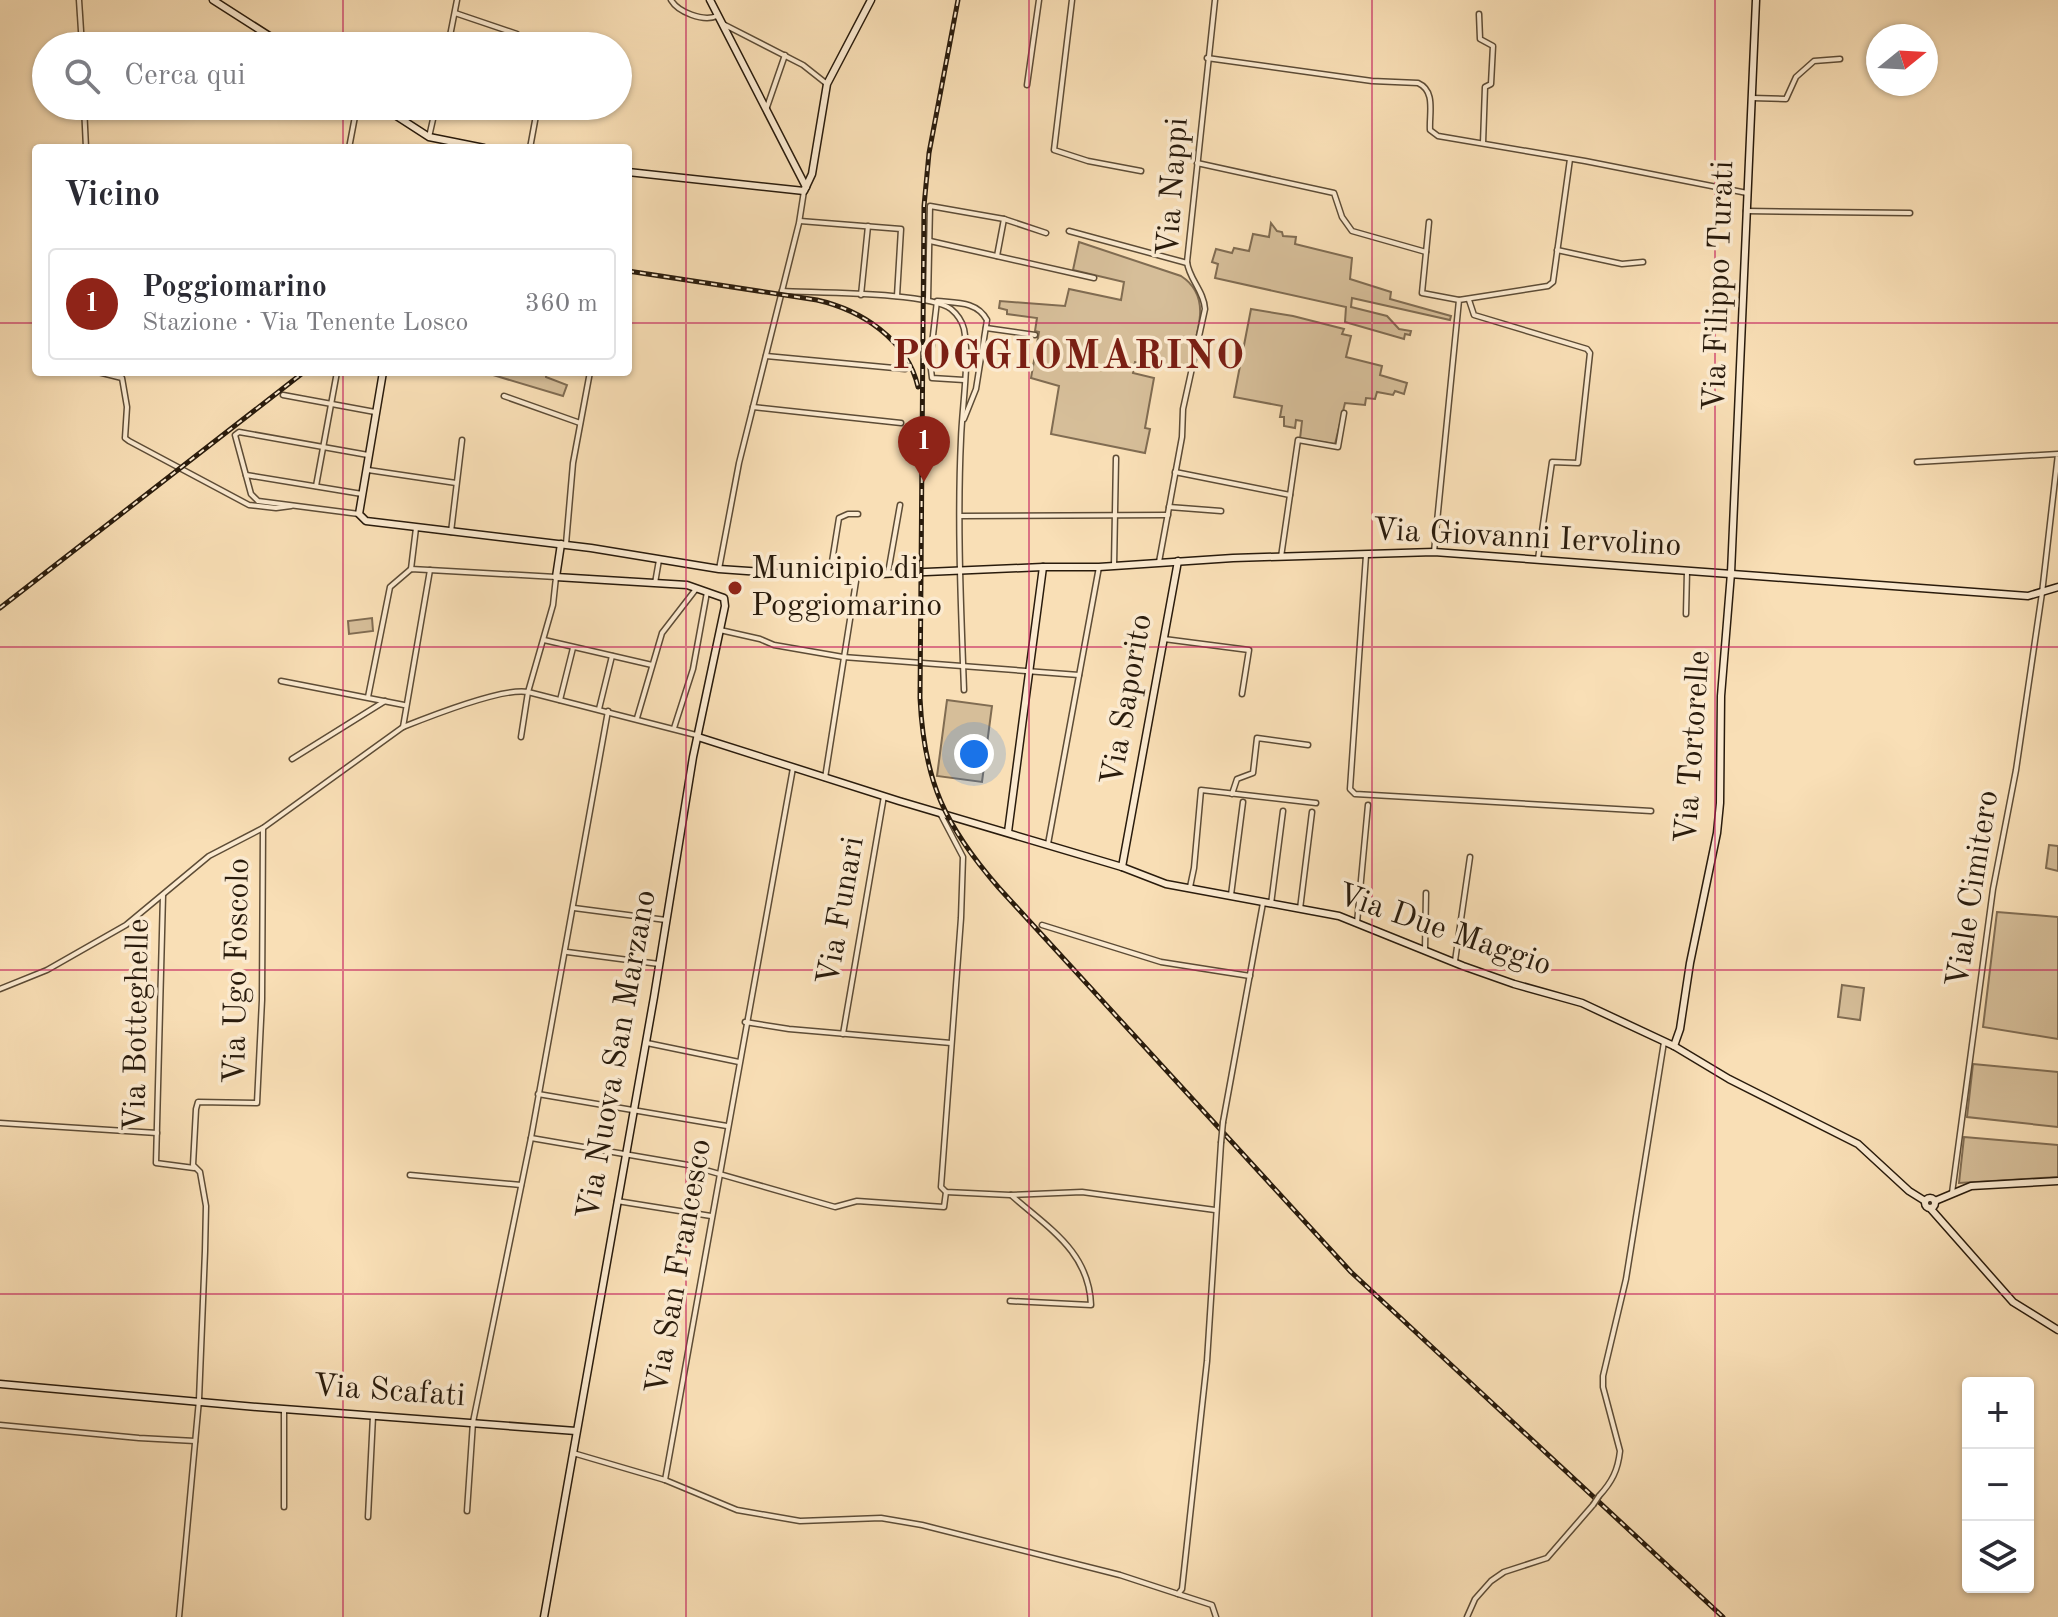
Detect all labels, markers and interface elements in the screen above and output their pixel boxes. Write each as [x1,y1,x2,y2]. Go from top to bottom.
north arrow [1866,24,1938,96]
search box [32,32,632,120]
icon: search [60,54,104,98]
text: Cerca qui [124,61,246,91]
street label: Via Nappi [1153,117,1195,257]
street label: Via Filippo Turati [1700,160,1740,412]
text: Vicino [64,179,160,213]
text: Poggiomarino [142,273,327,303]
text: 1 [84,291,100,317]
text: 360 m [525,291,598,317]
text: Stazione · Via Tenente Losco [142,310,468,336]
district label: POGGIOMARINO [892,338,1246,378]
pin: 1 [898,416,950,482]
street label: Via Giovanni Iervolino [1372,515,1682,563]
place label: Municipio di Poggiomarino [751,554,942,623]
marker: Municipio di Poggiomarino [726,579,744,597]
street label: Via Saporito [1097,612,1159,788]
street label: Via Tortorelle [1671,649,1717,845]
your location [954,734,994,774]
street label: Viale Cimitero [1943,788,2005,990]
street label: Via Funari [813,834,871,988]
street label: Via Ugo Foscolo [220,858,256,1084]
street label: Via Due Maggio [1333,879,1555,983]
street label: Via Nuova San Marzano [573,888,663,1222]
street label: Via Botteghelle [120,918,156,1132]
street label: Via San Francesco [642,1137,718,1397]
street label: Via Scafati [312,1371,466,1413]
map controls [1962,1377,2034,1593]
button: + [1962,1377,2034,1449]
button: − [1962,1449,2034,1521]
button: layers [1962,1521,2034,1593]

